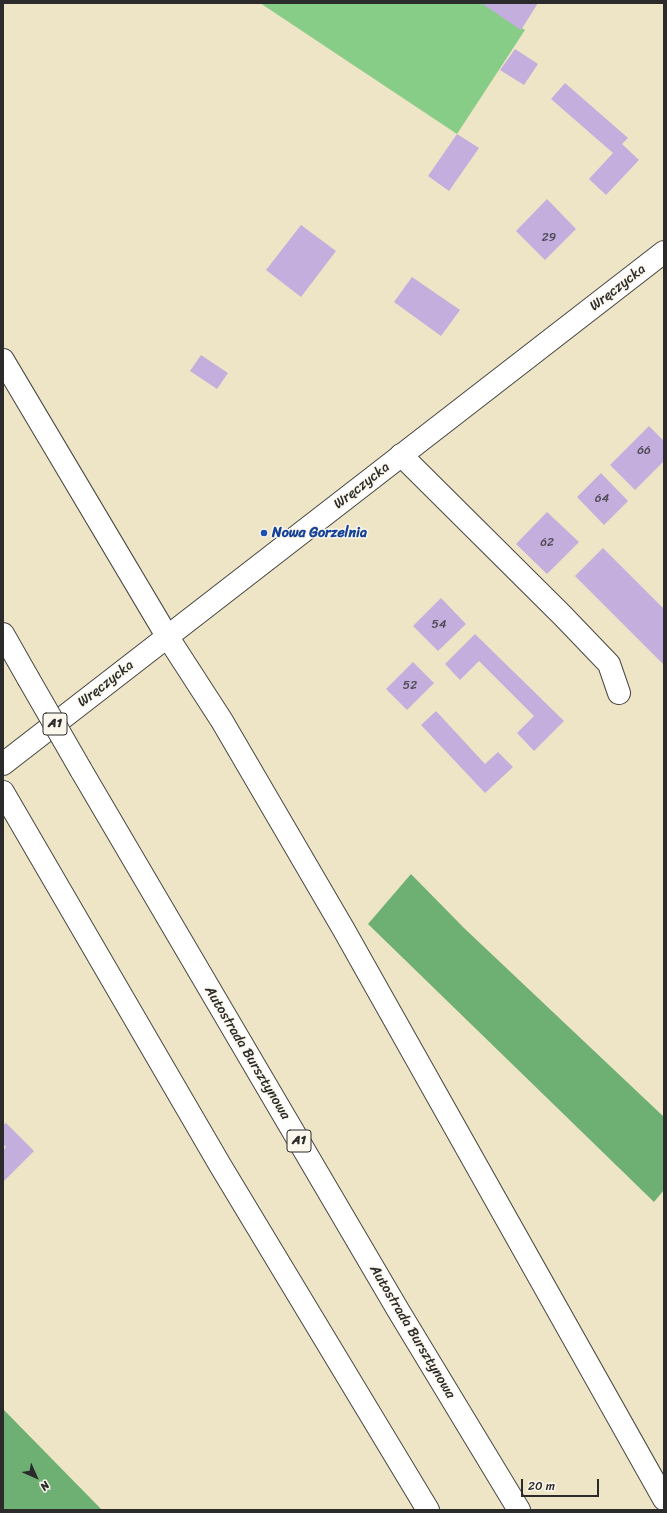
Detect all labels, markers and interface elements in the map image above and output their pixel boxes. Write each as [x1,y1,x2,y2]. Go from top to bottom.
house number: 29 [542,231,556,245]
street label: Wręczycka [587,261,649,315]
house number: 66 [637,444,651,458]
street label: Wręczycka [331,459,393,513]
house number: 64 [595,492,609,506]
place label: Nowa Gorzelnia [272,525,367,541]
marker: Nowa Gorzelnia [259,528,269,538]
house number: 62 [540,536,554,550]
house number: 54 [432,618,446,632]
street label: Wręczycka [75,657,137,711]
house number: 52 [403,679,417,693]
road number: A1 [43,713,67,735]
street label: Autostrada Bursztynowa [200,983,294,1123]
road number: A1 [287,1130,311,1152]
street label: Autostrada Bursztynowa [365,1262,459,1402]
north arrow [16,1457,56,1497]
scale bar [523,1471,601,1497]
text: 20 m [528,1475,555,1497]
text: N [35,1476,54,1495]

